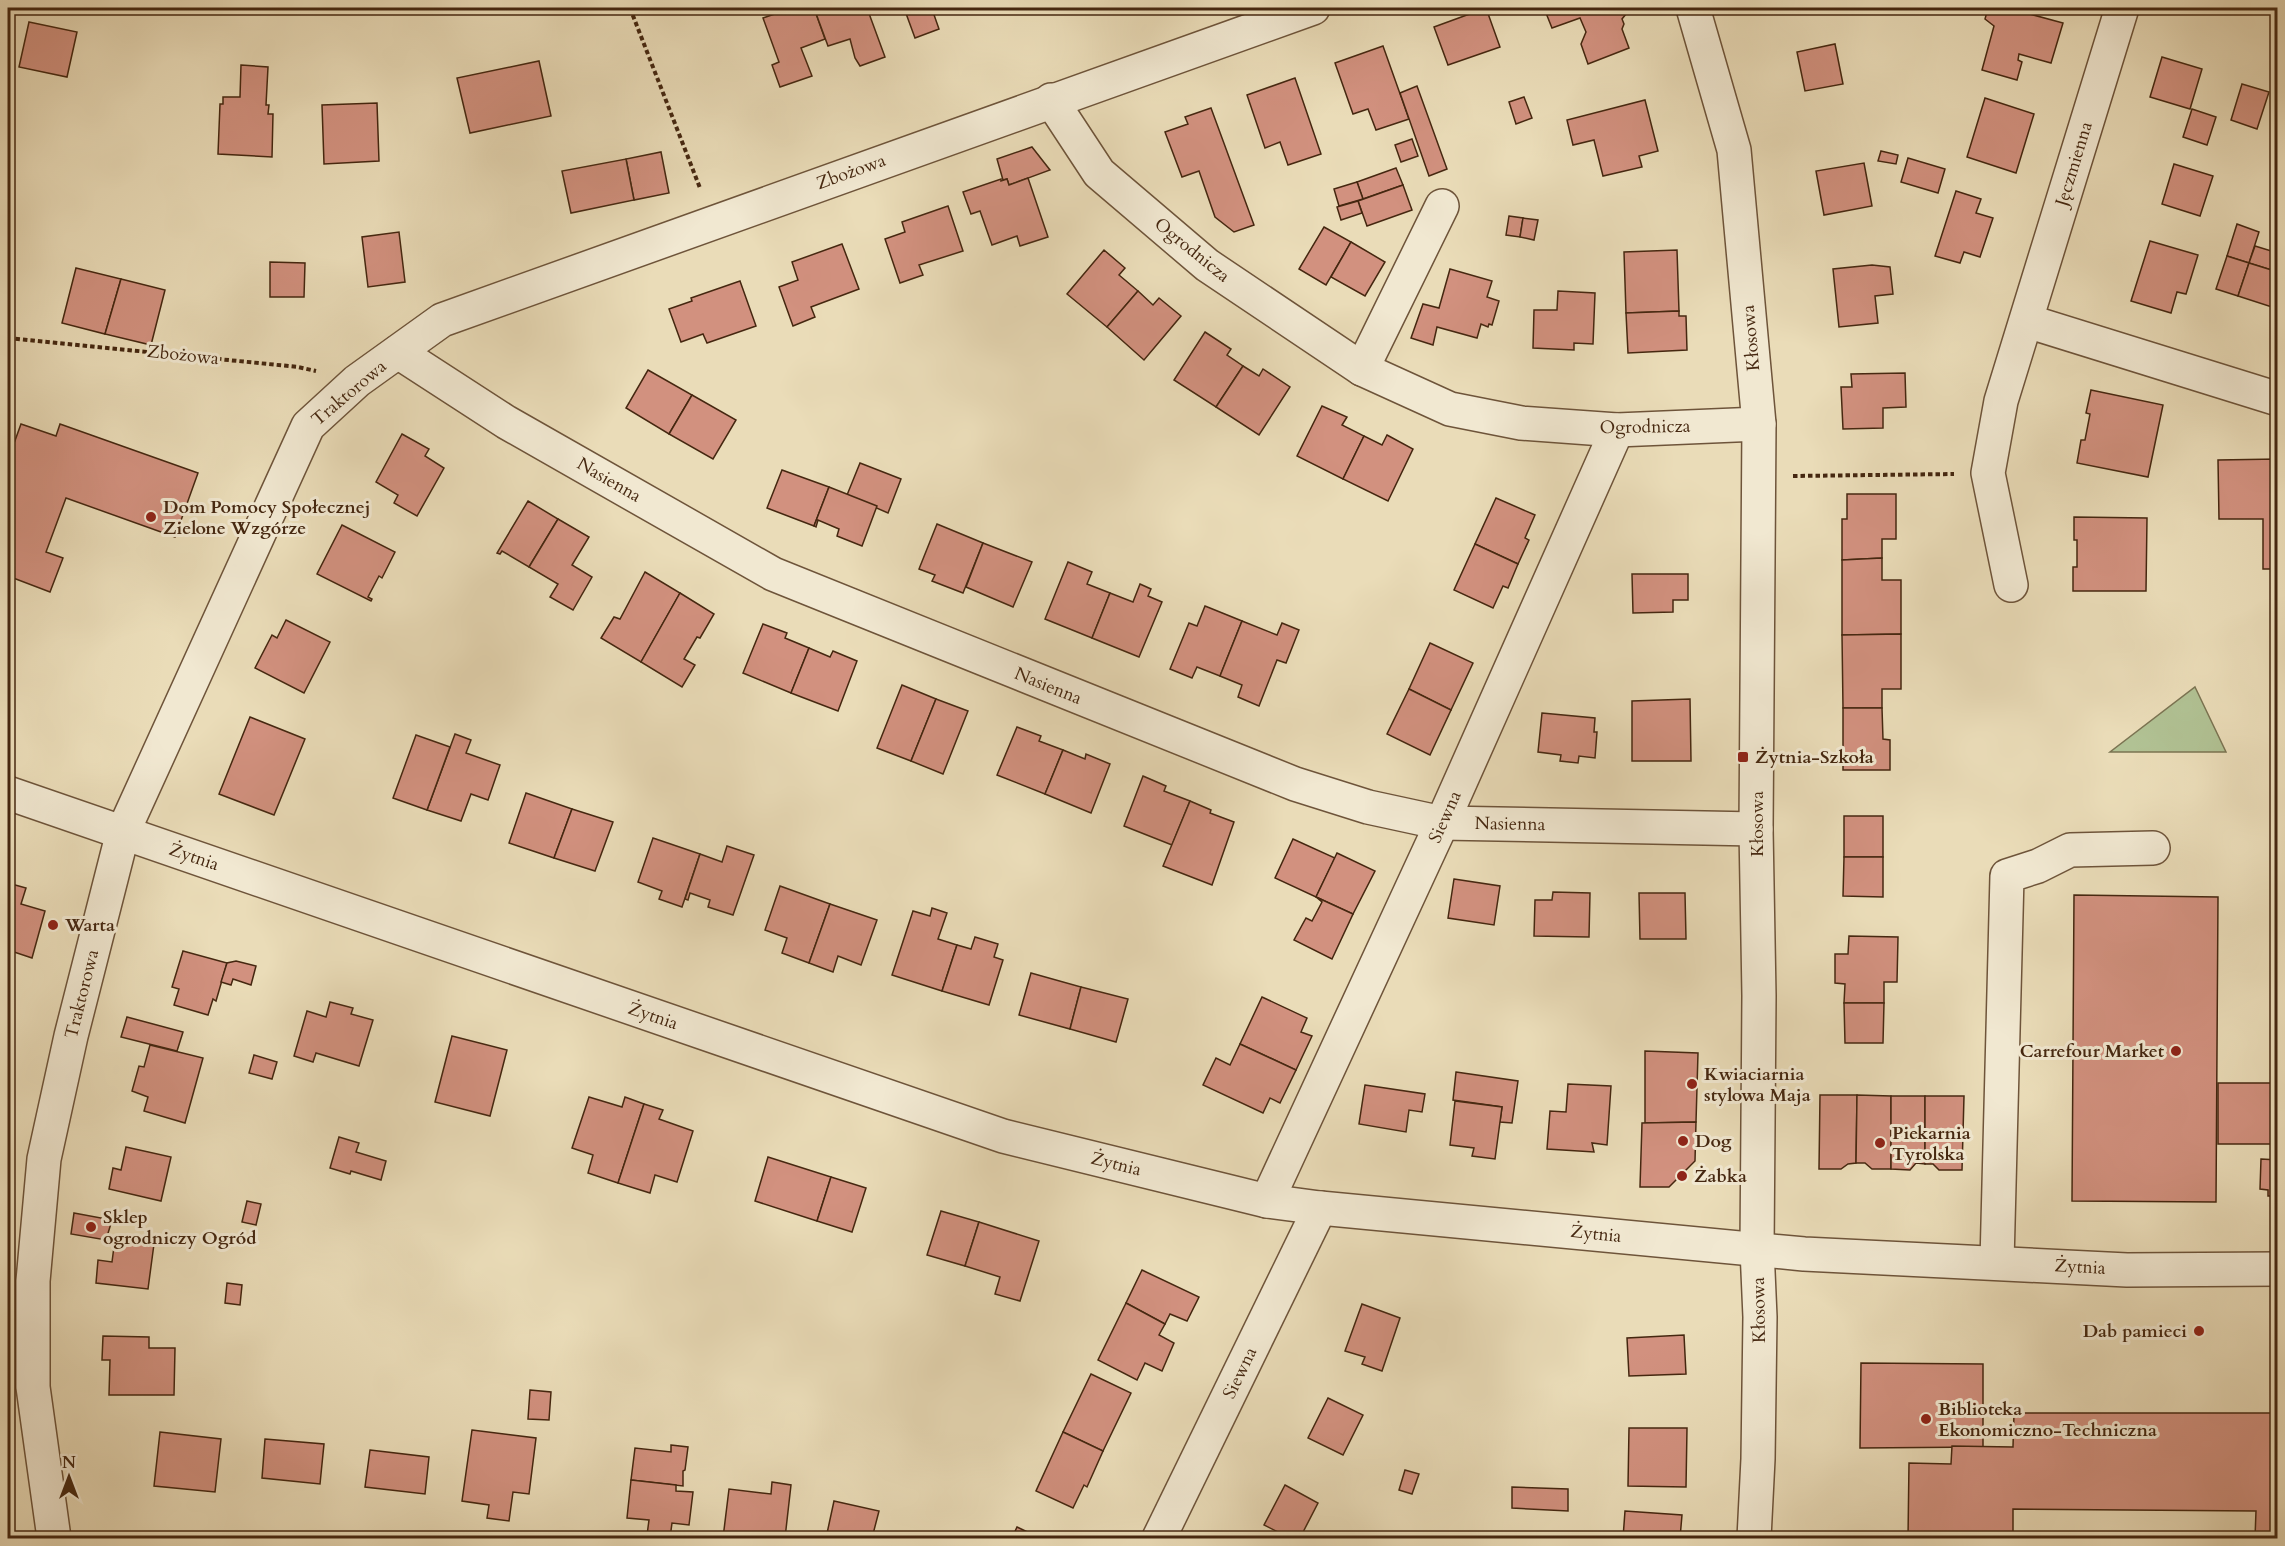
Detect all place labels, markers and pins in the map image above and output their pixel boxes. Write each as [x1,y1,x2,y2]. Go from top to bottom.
place label: Dom Pomocy Społecznej Zielone Wzgórze [163,495,370,541]
marker: Dom Pomocy Społecznej Zielone Wzgórze [144,510,158,524]
place label: Żytnia-Szkoła [1755,745,1874,770]
marker: Żytnia-Szkoła [1736,750,1750,764]
place label: Warta [64,913,115,938]
marker: Warta [46,918,60,932]
place label: Carrefour Market [2020,1039,2165,1064]
marker: Carrefour Market [2169,1044,2183,1058]
place label: Kwiaciarnia stylowa Maja [1704,1062,1811,1108]
marker: Kwiaciarnia stylowa Maja [1685,1077,1699,1091]
place label: Piekarnia Tyrolska [1892,1121,1971,1167]
place label: Dog [1695,1129,1732,1154]
marker: Dog [1676,1134,1690,1148]
marker: Piekarnia Tyrolska [1873,1136,1887,1150]
place label: Żabka [1694,1164,1747,1189]
marker: Żabka [1675,1169,1689,1183]
place label: Sklep ogrodniczy Ogród [103,1205,257,1251]
marker: Sklep ogrodniczy Ogród [84,1220,98,1234]
place label: Dab pamieci [2083,1319,2187,1344]
marker: Dab pamieci [2192,1324,2206,1338]
place label: Biblioteka Ekonomiczno-Techniczna [1938,1397,2157,1443]
marker: Biblioteka Ekonomiczno-Techniczna [1919,1412,1933,1426]

